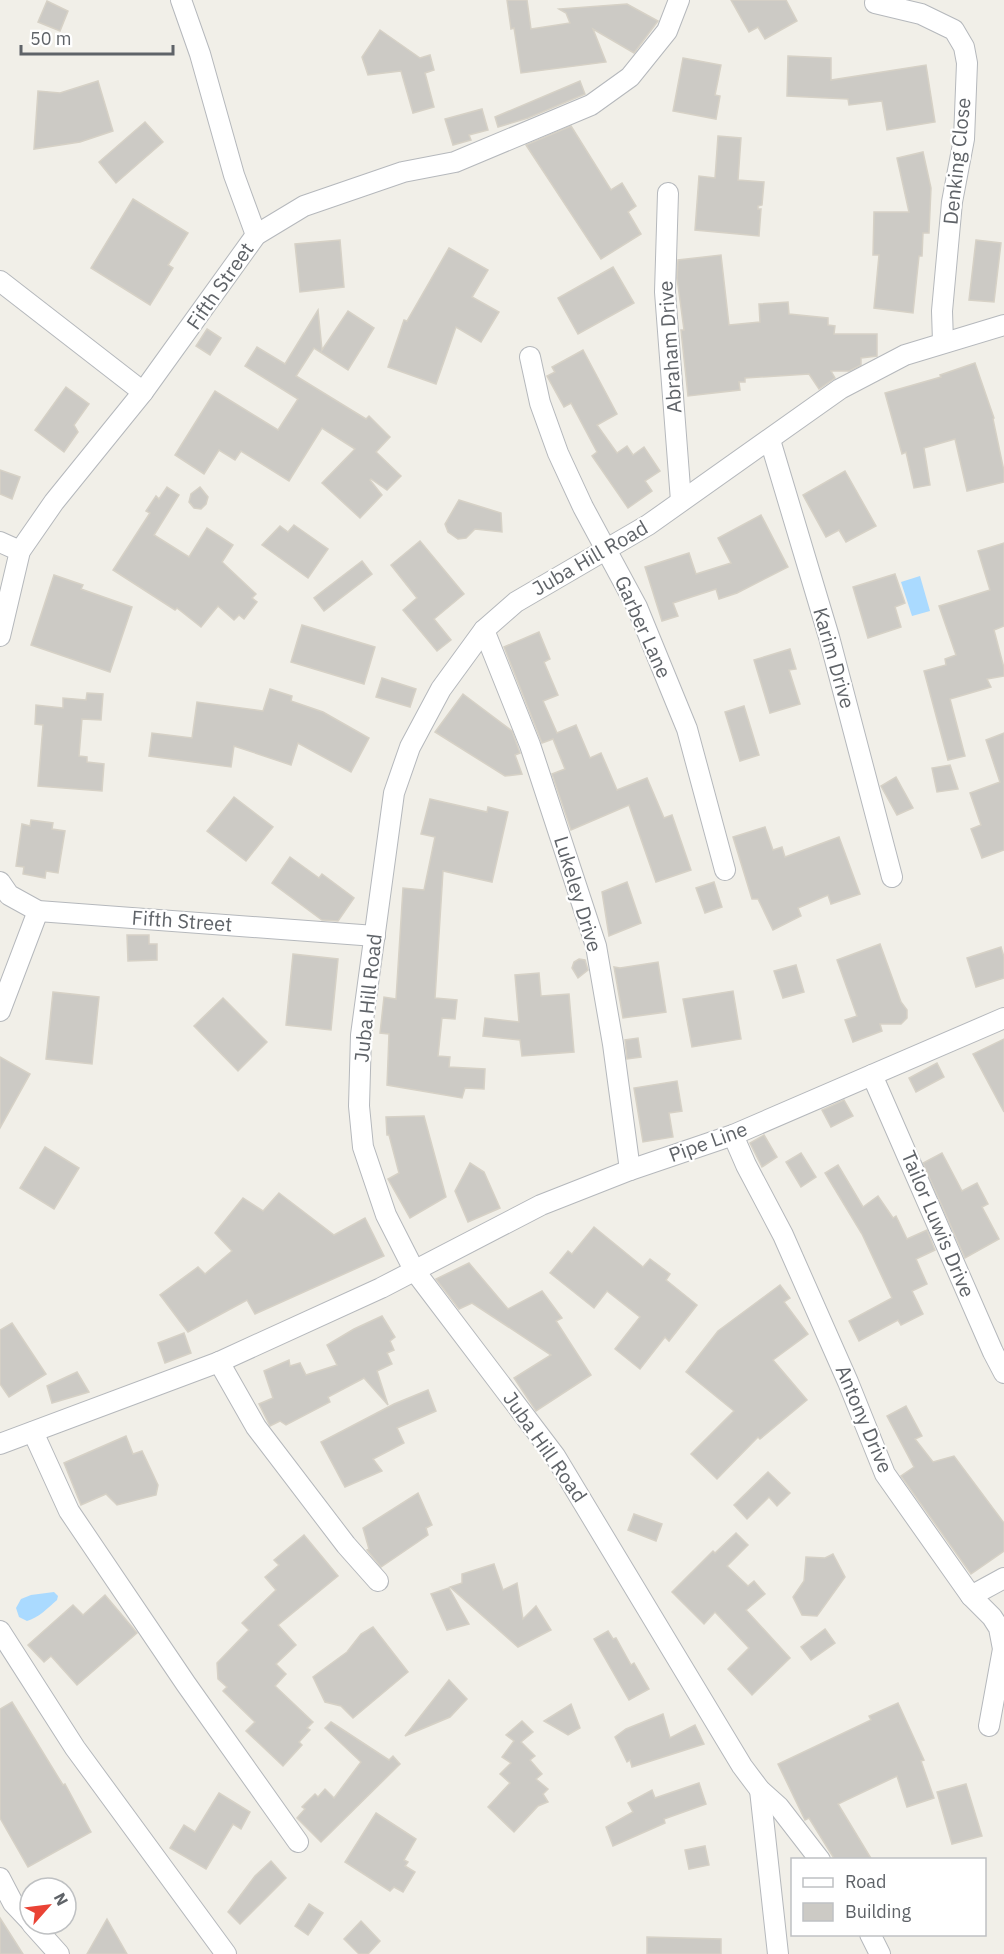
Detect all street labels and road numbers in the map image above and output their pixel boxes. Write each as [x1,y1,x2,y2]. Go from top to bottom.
street label: Denking Close [936,96,977,226]
street label: Fifth Street [180,237,260,335]
street label: Abraham Drive [651,280,688,414]
street label: Juba Hill Road [527,514,652,602]
street label: Garber Lane [609,571,678,682]
street label: Karim Drive [807,604,862,712]
street label: Lukeley Drive [548,833,609,955]
street label: Fifth Street [131,904,233,937]
street label: Juba Hill Road [347,932,388,1064]
street label: Pipe Line [665,1115,751,1168]
street label: Tailor Luwis Drive [895,1146,982,1301]
street label: Antony Drive [830,1361,899,1477]
street label: Juba Hill Road [497,1386,594,1507]

